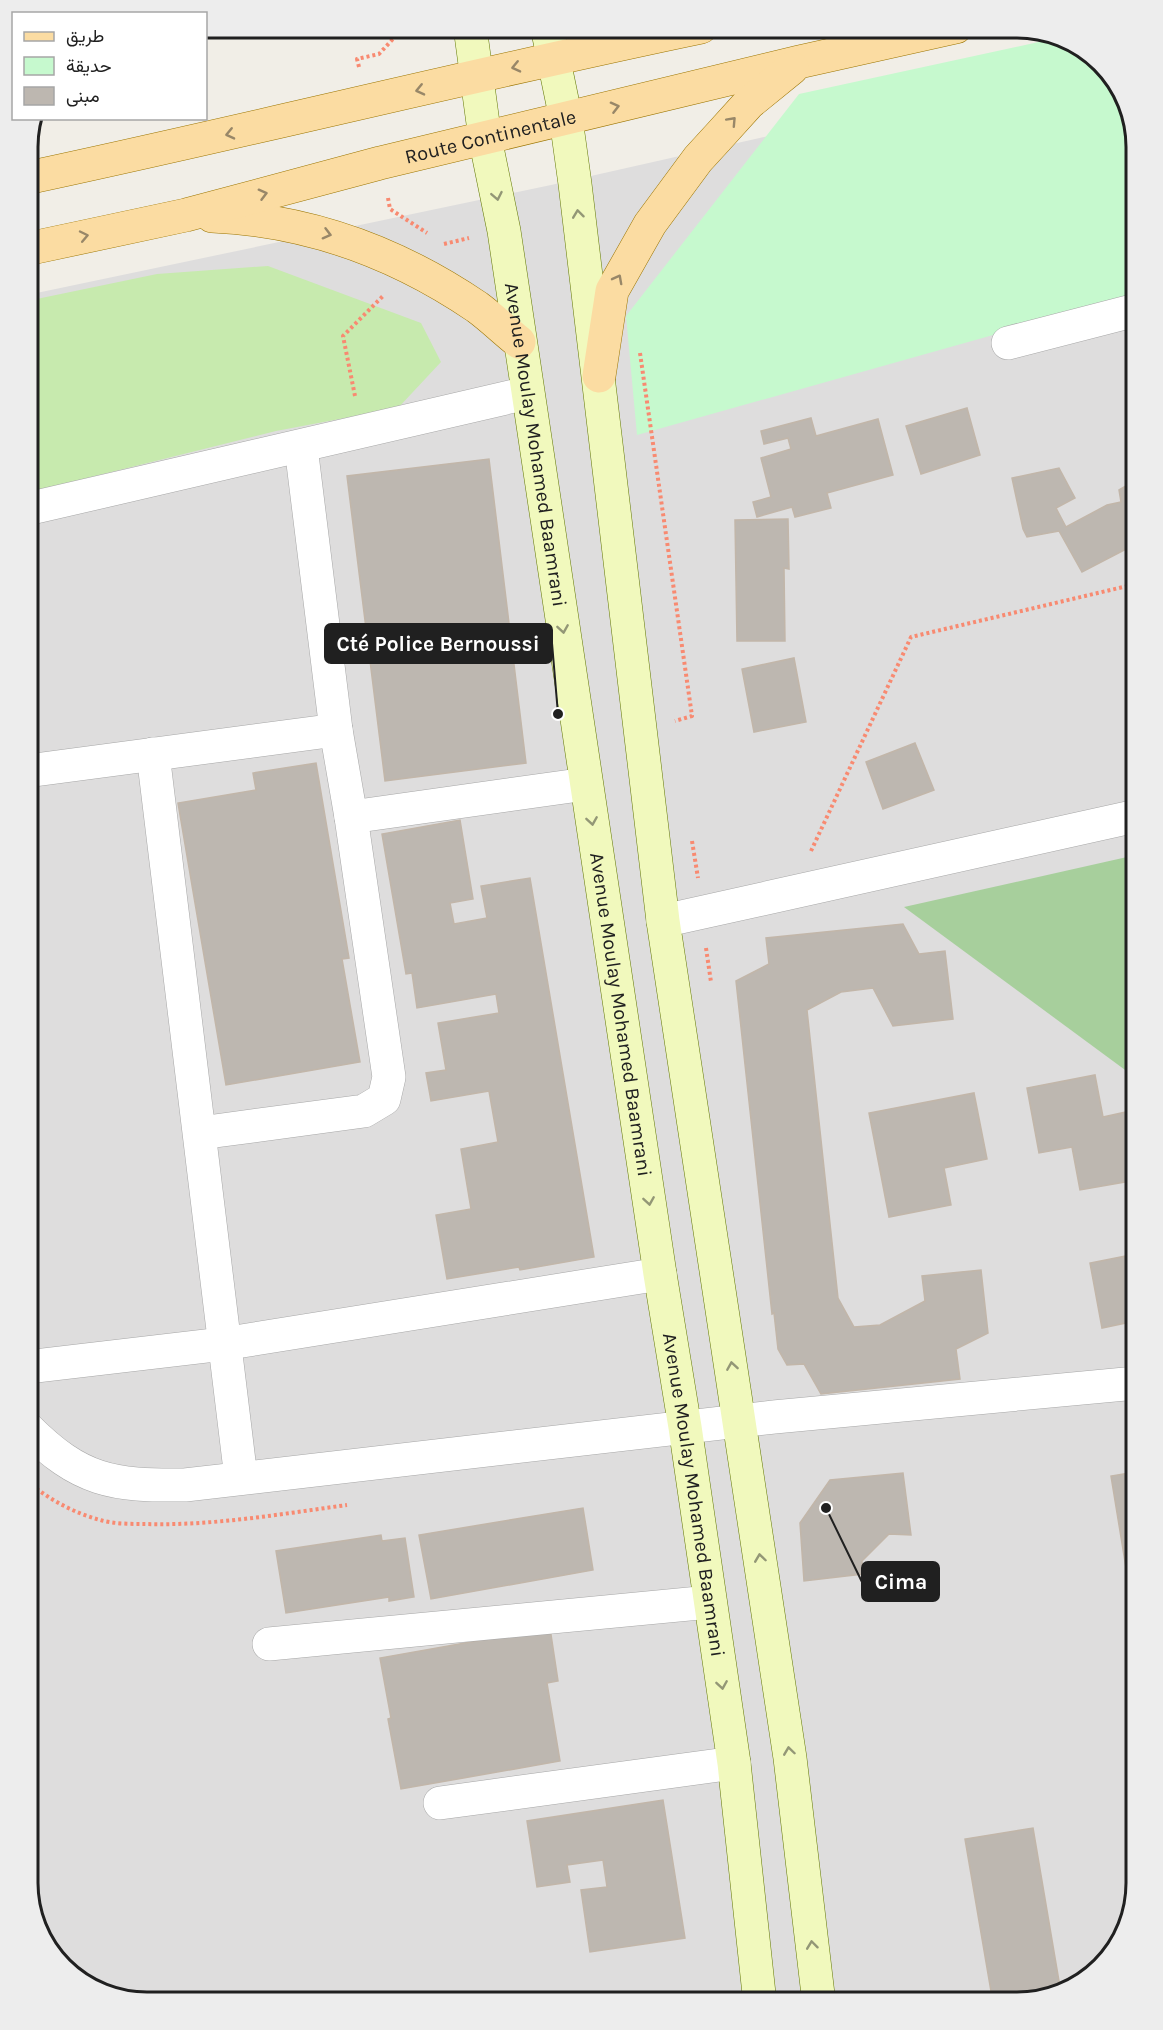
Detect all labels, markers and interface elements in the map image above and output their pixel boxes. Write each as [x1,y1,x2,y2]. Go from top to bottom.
legend [12,12,207,120]
text: طريق [66,25,104,47]
text: حديقة [66,55,112,77]
one-way arrow [511,60,521,73]
one-way arrow [415,82,425,95]
text: مبنى [66,85,100,107]
one-way arrow [610,102,620,115]
street label: Route Continentale [402,105,579,169]
one-way arrow [725,118,736,129]
one-way arrow [225,126,235,139]
one-way arrow [258,189,268,202]
one-way arrow [490,190,503,200]
one-way arrow [573,210,585,219]
one-way arrow [321,227,331,239]
one-way arrow [79,231,89,244]
one-way arrow [611,274,622,285]
street label: Avenue Moulay Mohamed Baamrani [500,281,571,608]
callout: Cté Police Bernoussi [325,624,552,663]
one-way arrow [556,624,568,633]
text: Cté Police Bernoussi [336,632,540,656]
one-way arrow [585,817,597,826]
street label: Avenue Moulay Mohamed Baamrani [585,851,656,1178]
one-way arrow [643,1196,655,1206]
street label: Avenue Moulay Mohamed Baamrani [658,1331,729,1658]
one-way arrow [726,1361,738,1370]
one-way arrow [755,1554,767,1563]
callout: Cima [862,1562,939,1601]
text: Cima [875,1570,927,1594]
one-way arrow [716,1680,728,1689]
one-way arrow [783,1747,795,1756]
one-way arrow [807,1940,819,1949]

